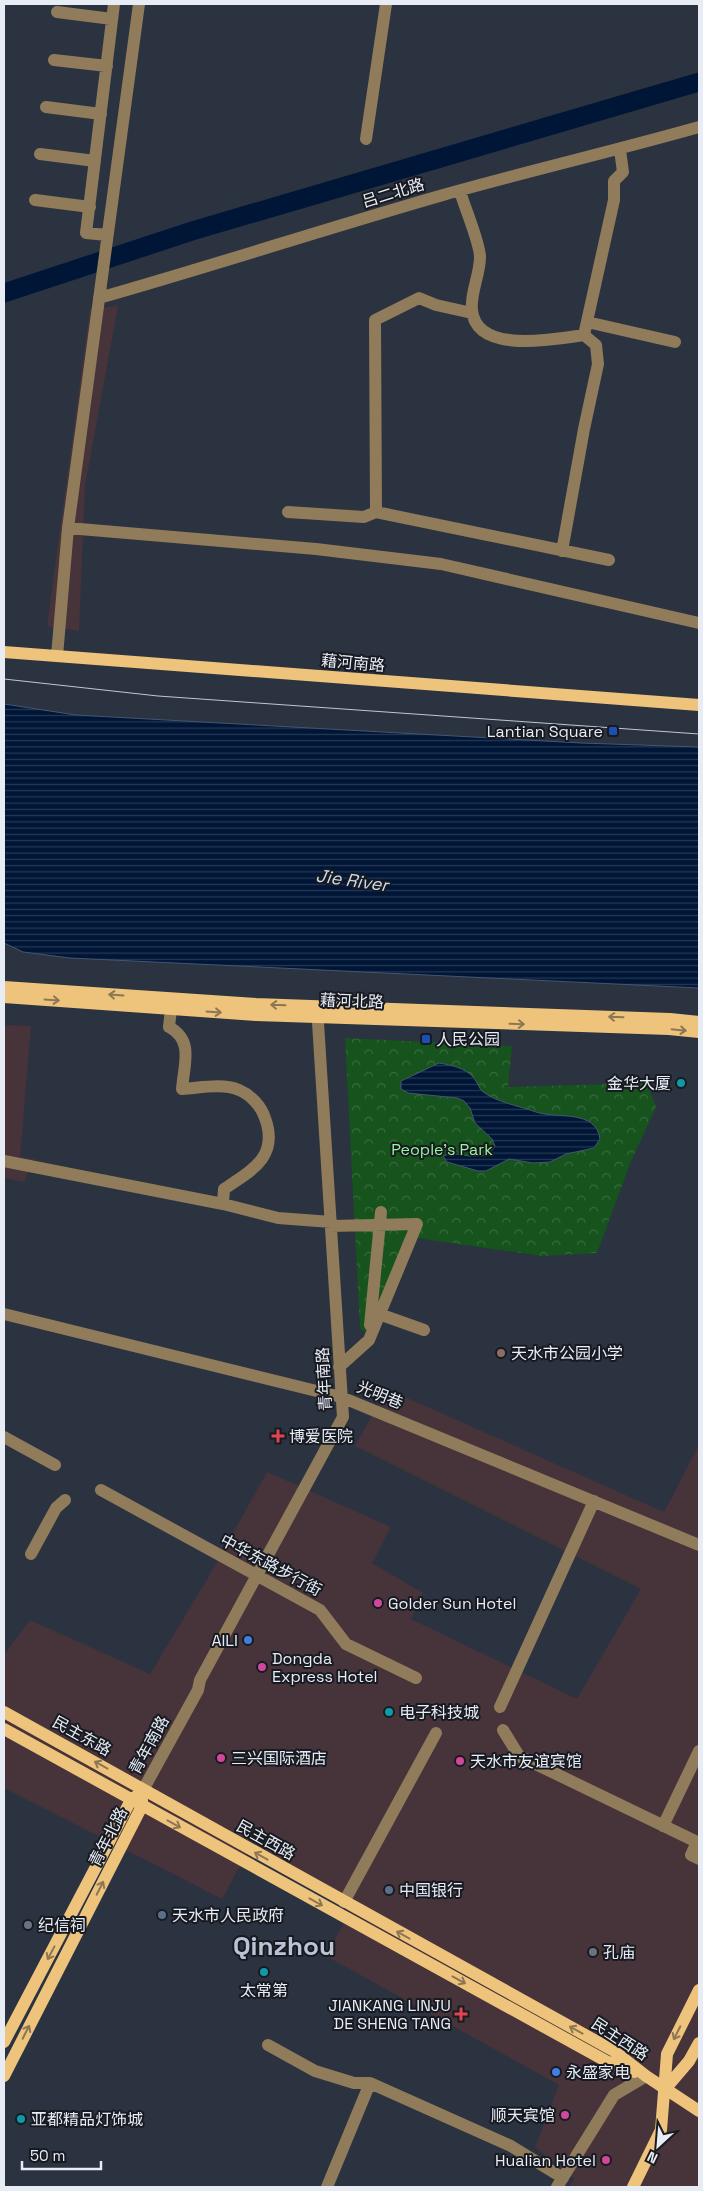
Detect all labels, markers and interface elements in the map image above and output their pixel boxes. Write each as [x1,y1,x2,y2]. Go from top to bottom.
street label: 吕二北路 [359,174,427,212]
street label: 藉河南路 [320,650,386,676]
place label: Lantian Square [487,721,603,742]
marker: Lantian Square [607,725,619,737]
water label: Jie River [314,864,392,897]
street label: 藉河北路 [320,989,384,1013]
one-way arrow [109,990,125,999]
one-way arrow [44,996,60,1005]
one-way arrow [271,1001,287,1010]
one-way arrow [206,1007,222,1016]
one-way arrow [608,1012,624,1022]
one-way arrow [508,1019,524,1028]
one-way arrow [671,1025,687,1035]
place label: 人民公园 [436,1029,500,1050]
marker: 人民公园 [420,1033,432,1045]
place label: 金华大厦 [607,1073,671,1094]
marker: 金华大厦 [675,1077,687,1089]
park label: People's Park [391,1139,493,1160]
place label: 天水市公园小学 [511,1343,623,1364]
street label: 青年南路 [312,1346,336,1412]
marker: 天水市公园小学 [495,1347,507,1359]
street label: 光明巷 [354,1376,406,1414]
place label: 博爱医院 [289,1426,353,1447]
marker: 博爱医院 [271,1429,285,1443]
street label: 中华东路步行街 [217,1529,325,1601]
place label: Golder Sun Hotel [388,1593,516,1614]
marker: Golder Sun Hotel [372,1597,384,1609]
place label: AILI [211,1630,238,1651]
marker: AILI [242,1634,254,1646]
place label: Dongda Express Hotel [272,1648,378,1687]
marker: Dongda Express Hotel [256,1661,268,1673]
place label: 电子科技城 [399,1702,479,1723]
marker: 电子科技城 [383,1706,395,1718]
street label: 民主东路 [49,1711,115,1761]
street label: 青年南路 [124,1712,174,1778]
place label: 三兴国际酒店 [231,1748,327,1769]
place label: 天水市友谊宾馆 [470,1751,582,1772]
marker: 三兴国际酒店 [215,1752,227,1764]
marker: 天水市友谊宾馆 [454,1755,466,1767]
one-way arrow [94,1760,109,1770]
street label: 青年北路 [84,1804,132,1870]
street label: 民主西路 [233,1815,299,1865]
one-way arrow [166,1819,181,1829]
one-way arrow [255,1850,269,1860]
one-way arrow [95,1880,105,1895]
place label: 中国银行 [399,1880,463,1901]
marker: 中国银行 [383,1884,395,1896]
one-way arrow [309,1897,323,1907]
place label: 天水市人民政府 [172,1905,284,1926]
marker: 天水市人民政府 [156,1909,168,1921]
place label: 纪信祠 [38,1915,86,1936]
marker: 纪信祠 [22,1919,34,1931]
district label: Qinzhou [233,1929,335,1963]
one-way arrow [397,1929,411,1939]
place label: 孔庙 [603,1942,635,1963]
one-way arrow [46,1945,55,1960]
marker: 孔庙 [587,1946,599,1958]
marker: 太常第 [258,1966,270,1978]
one-way arrow [451,1975,466,1985]
place label: 太常第 [240,1980,288,2001]
place label: JIANKANG LINJU DE SHENG TANG [328,1995,451,2034]
marker: JIANKANG LINJU DE SHENG TANG [455,2008,467,2020]
street label: 民主西路 [587,2013,653,2065]
one-way arrow [22,2025,31,2040]
one-way arrow [569,2025,584,2035]
one-way arrow [672,2025,681,2040]
place label: 永盛家电 [566,2062,630,2083]
marker: 永盛家电 [550,2066,562,2078]
place label: 顺天宾馆 [491,2105,555,2126]
place label: 亚都精品灯饰城 [31,2109,143,2130]
marker: 顺天宾馆 [559,2109,571,2121]
marker: 亚都精品灯饰城 [15,2113,27,2125]
north arrow [633,2121,683,2171]
scale bar [22,2138,101,2170]
text: 50 m [30,2146,65,2165]
text: N [644,2148,660,2168]
place label: Hualian Hotel [495,2150,596,2171]
marker: Hualian Hotel [600,2154,612,2166]

